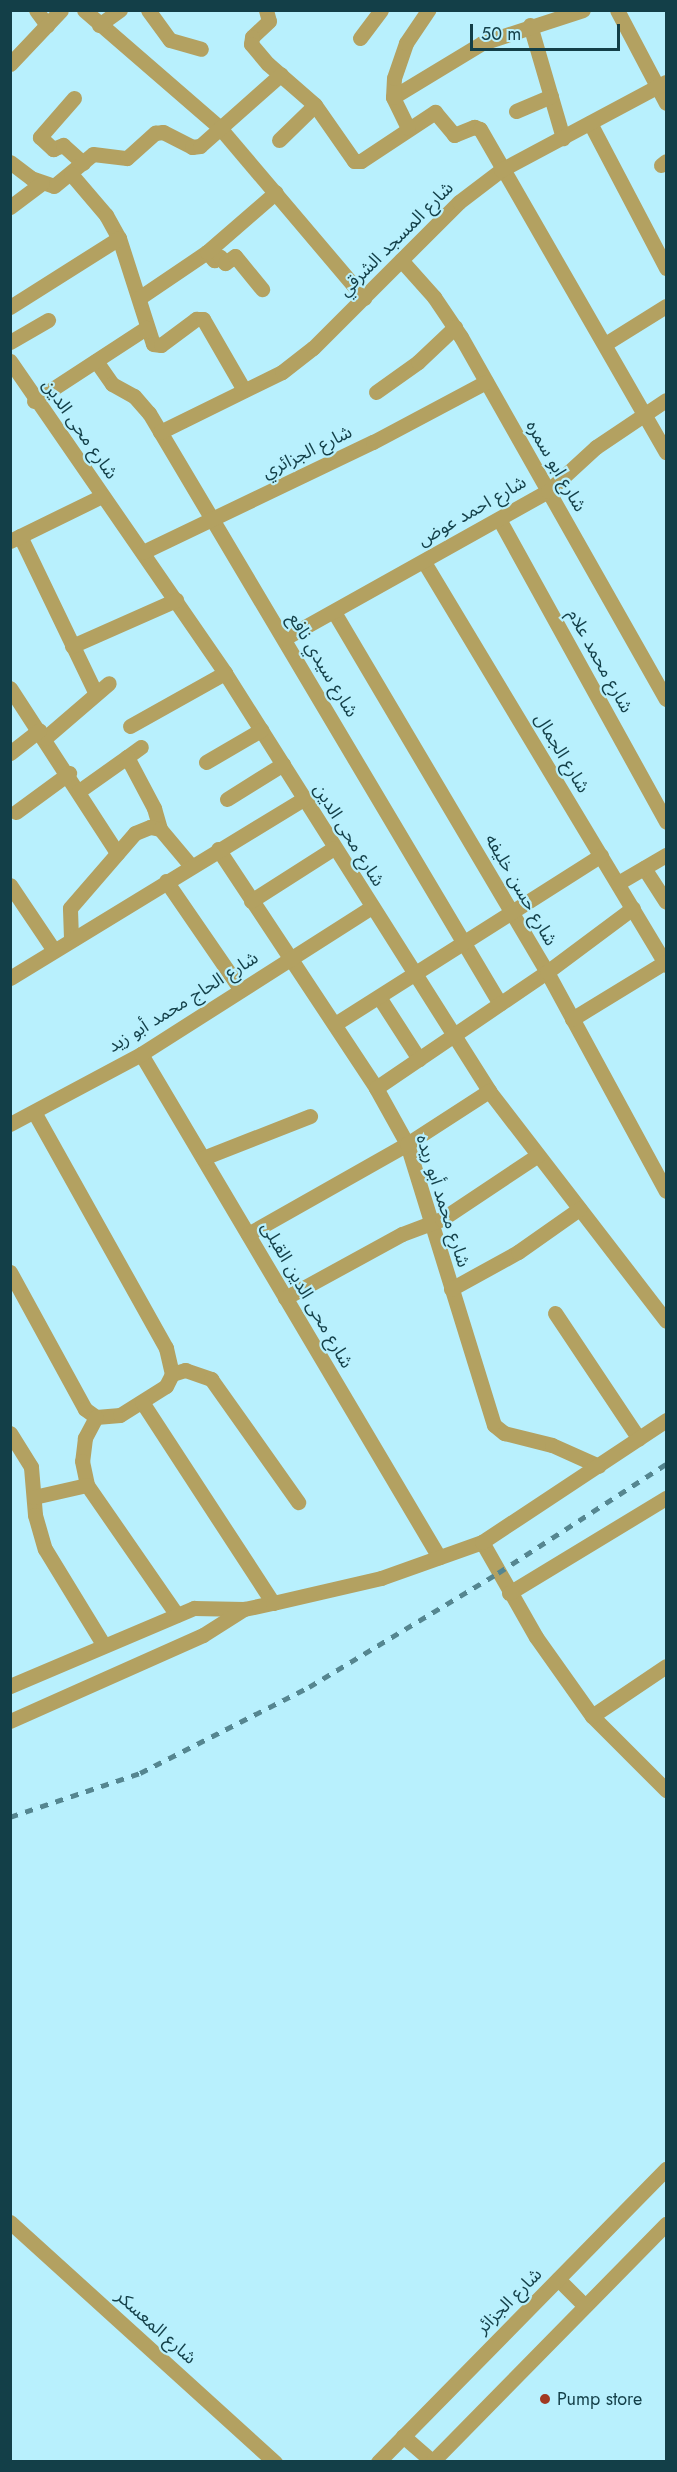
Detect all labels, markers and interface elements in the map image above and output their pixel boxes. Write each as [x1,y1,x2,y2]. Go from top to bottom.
scale bar [473,12,623,50]
text: 50 m [481,21,521,47]
street label: شارع المسجد الشرقي [334,177,458,301]
street label: شارع محى الدين [38,375,122,483]
street label: شارع ابو سمره [521,417,591,515]
street label: شارع الجزائري [258,421,356,483]
street label: شارع احمد عوض [414,471,530,551]
street label: شارع محمد علام [563,605,637,717]
street label: شارع سيدي نافع [283,609,363,721]
street label: شارع الجمال [530,709,594,797]
street label: شارع محى الدين [309,780,389,890]
street label: شارع حسن خليفه [480,830,562,950]
street label: شارع الحاج محمد أبو زيد [104,947,262,1057]
street label: شارع محمد أبو ريده [411,1132,475,1270]
street label: شارع محى الدين القبلى [256,1218,358,1372]
street label: شارع الجزائر [472,2264,546,2338]
street label: شارع المعسكر [111,2285,201,2369]
place label: Pump store [557,2388,642,2410]
marker: Pump store [538,2392,552,2406]

